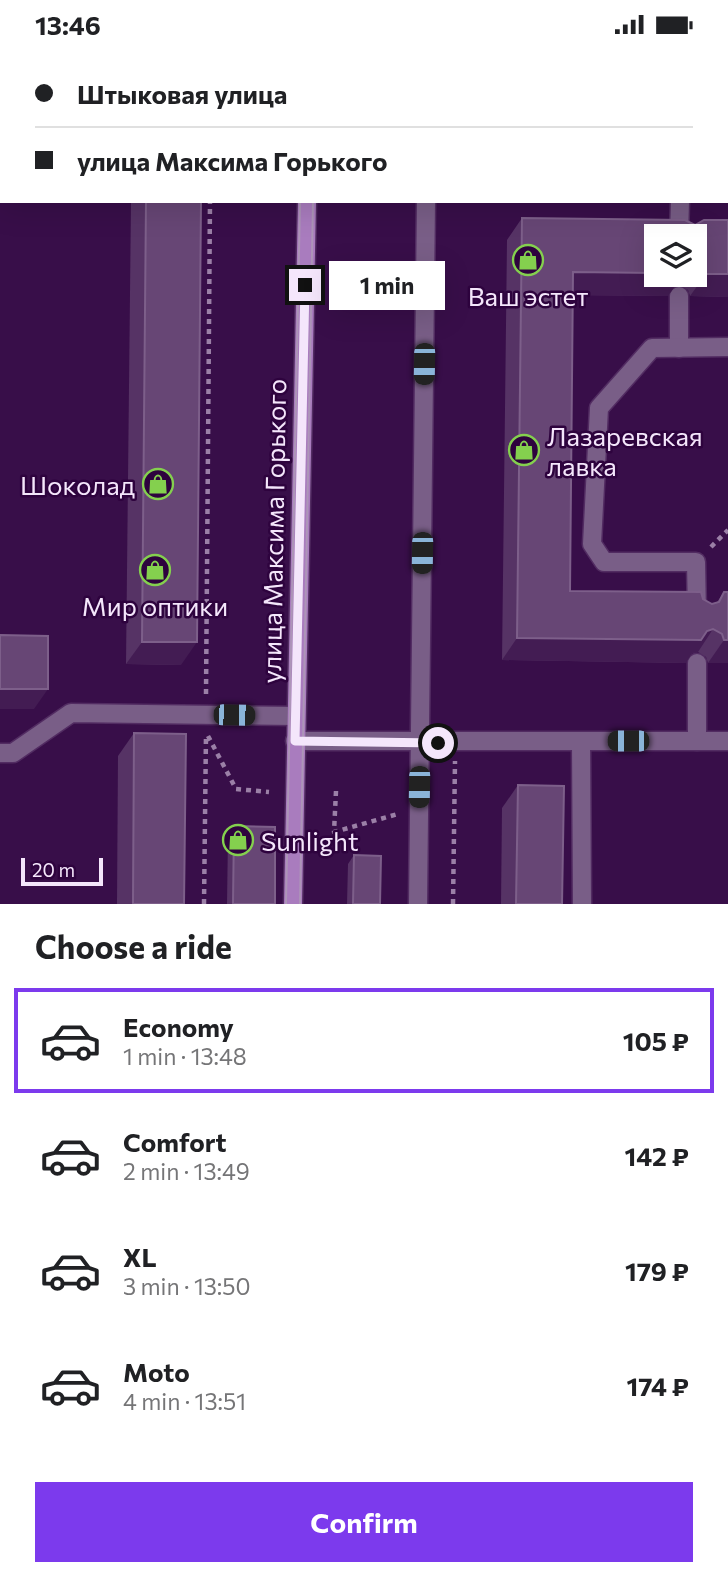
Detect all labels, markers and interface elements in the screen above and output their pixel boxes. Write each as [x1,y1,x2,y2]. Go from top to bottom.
text: 13:46 [35,9,101,40]
text: Штыковая улица [77,78,287,109]
text: улица Максима Горького [77,145,388,176]
map controls [644,224,707,287]
button: layers [644,224,707,287]
shop icon: Ваш эстет [511,243,545,277]
callout: 1 min [330,261,445,309]
route end [289,269,321,301]
text: 1 min [360,271,414,299]
place label: Ваш эстет [468,280,588,311]
car [414,343,435,385]
street label: улица Максима Горького [255,378,291,684]
place label: Лазаревская лавка [547,420,703,481]
shop icon: Лазаревская лавка [507,433,541,467]
shop icon: Шоколад [141,467,175,501]
place label: Шоколад [20,469,135,500]
car [412,532,433,574]
shop icon: Мир оптики [138,553,172,587]
place label: Мир оптики [82,590,228,621]
car [213,704,256,726]
route start [422,727,454,759]
car [608,731,650,752]
car [409,766,430,808]
shop icon: Sunlight [221,823,255,857]
place label: Sunlight [261,825,359,856]
scale bar [21,855,103,887]
text: 20 m [32,858,75,881]
text: Choose a ride [35,926,232,966]
icon: car [39,1009,102,1072]
text: Economy [123,1011,234,1042]
text: 105 ₽ [623,1025,689,1056]
text: 1 min · 13:48 [123,1042,247,1070]
icon: car [39,1124,102,1187]
text: Comfort [123,1126,226,1157]
text: 142 ₽ [625,1140,689,1171]
text: 2 min · 13:49 [123,1157,250,1185]
icon: car [39,1239,102,1302]
text: XL [123,1241,157,1272]
text: 179 ₽ [625,1255,689,1286]
text: 3 min · 13:50 [123,1272,251,1300]
icon: car [39,1354,102,1417]
text: Moto [123,1356,190,1387]
text: 174 ₽ [626,1370,689,1401]
text: 4 min · 13:51 [123,1387,246,1415]
button: Confirm [35,1482,693,1562]

